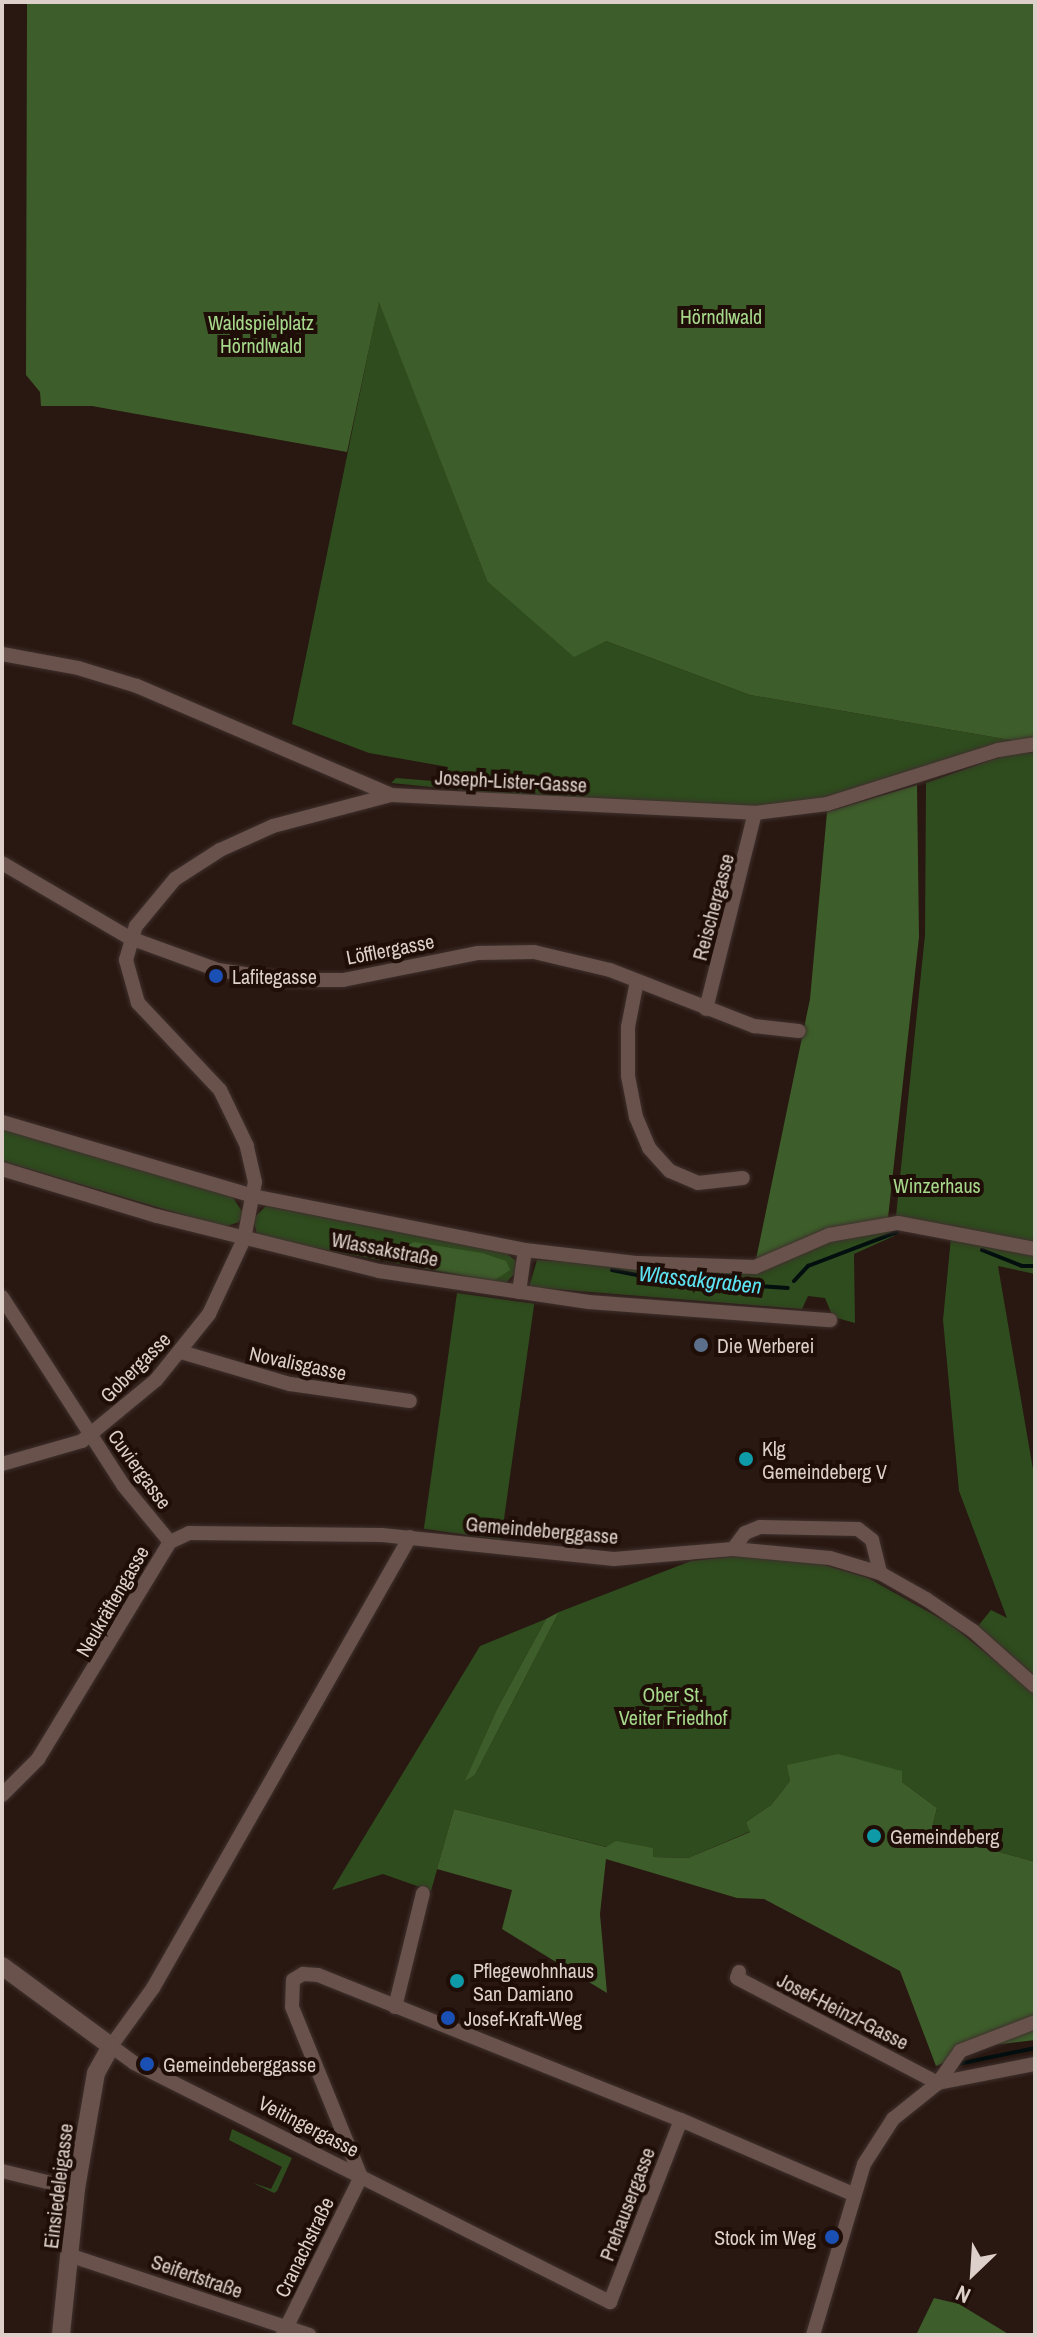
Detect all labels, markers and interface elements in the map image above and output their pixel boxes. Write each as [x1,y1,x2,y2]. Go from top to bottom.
park label: Hörndlwald [680,304,762,328]
park label: Waldspielplatz Hörndlwald [208,310,314,357]
street label: Joseph-Lister-Gasse [434,765,588,797]
street label: Reischergasse [687,851,739,963]
street label: Löfflergasse [344,929,436,969]
place label: Lafitegasse [232,964,317,988]
marker: Lafitegasse [207,967,225,985]
park label: Winzerhaus [893,1173,981,1197]
street label: Wlassakstraße [329,1227,441,1271]
water label: Wlassakgraben [637,1260,763,1300]
street label: Gobergasse [95,1327,175,1407]
place label: Die Werberei [717,1333,814,1357]
marker: Die Werberei [692,1336,710,1354]
street label: Novalisgasse [247,1341,349,1385]
street label: Cuviergasse [103,1425,177,1513]
place label: Klg Gemeindeberg V [762,1436,887,1483]
marker: Klg Gemeindeberg V [737,1450,755,1468]
street label: Gemeindeberggasse [465,1511,619,1549]
street label: Neukräftengasse [71,1541,153,1661]
park label: Ober St. Veiter Friedhof [619,1682,727,1729]
place label: Gemeindeberg [890,1824,999,1848]
marker: Gemeindeberg [865,1827,883,1845]
place label: Pflegewohnhaus San Damiano [473,1958,594,2005]
street label: Josef-Heinzl-Gasse [773,1968,913,2054]
marker: Pflegewohnhaus San Damiano [448,1972,466,1990]
place label: Josef-Kraft-Weg [464,2006,582,2030]
marker: Josef-Kraft-Weg [439,2009,457,2027]
place label: Gemeindeberggasse [163,2052,316,2076]
marker: Gemeindeberggasse [138,2055,156,2073]
street label: Veitingergasse [255,2090,363,2162]
street label: Einsiedeleigasse [38,2122,78,2250]
street label: Prehausergasse [594,2144,660,2264]
street label: Cranachstraße [269,2193,339,2301]
place label: Stock im Weg [714,2225,816,2249]
marker: Stock im Weg [823,2228,841,2246]
north arrow [933,2233,1013,2313]
street label: Seifertstraße [148,2249,246,2303]
text: N [951,2278,975,2311]

